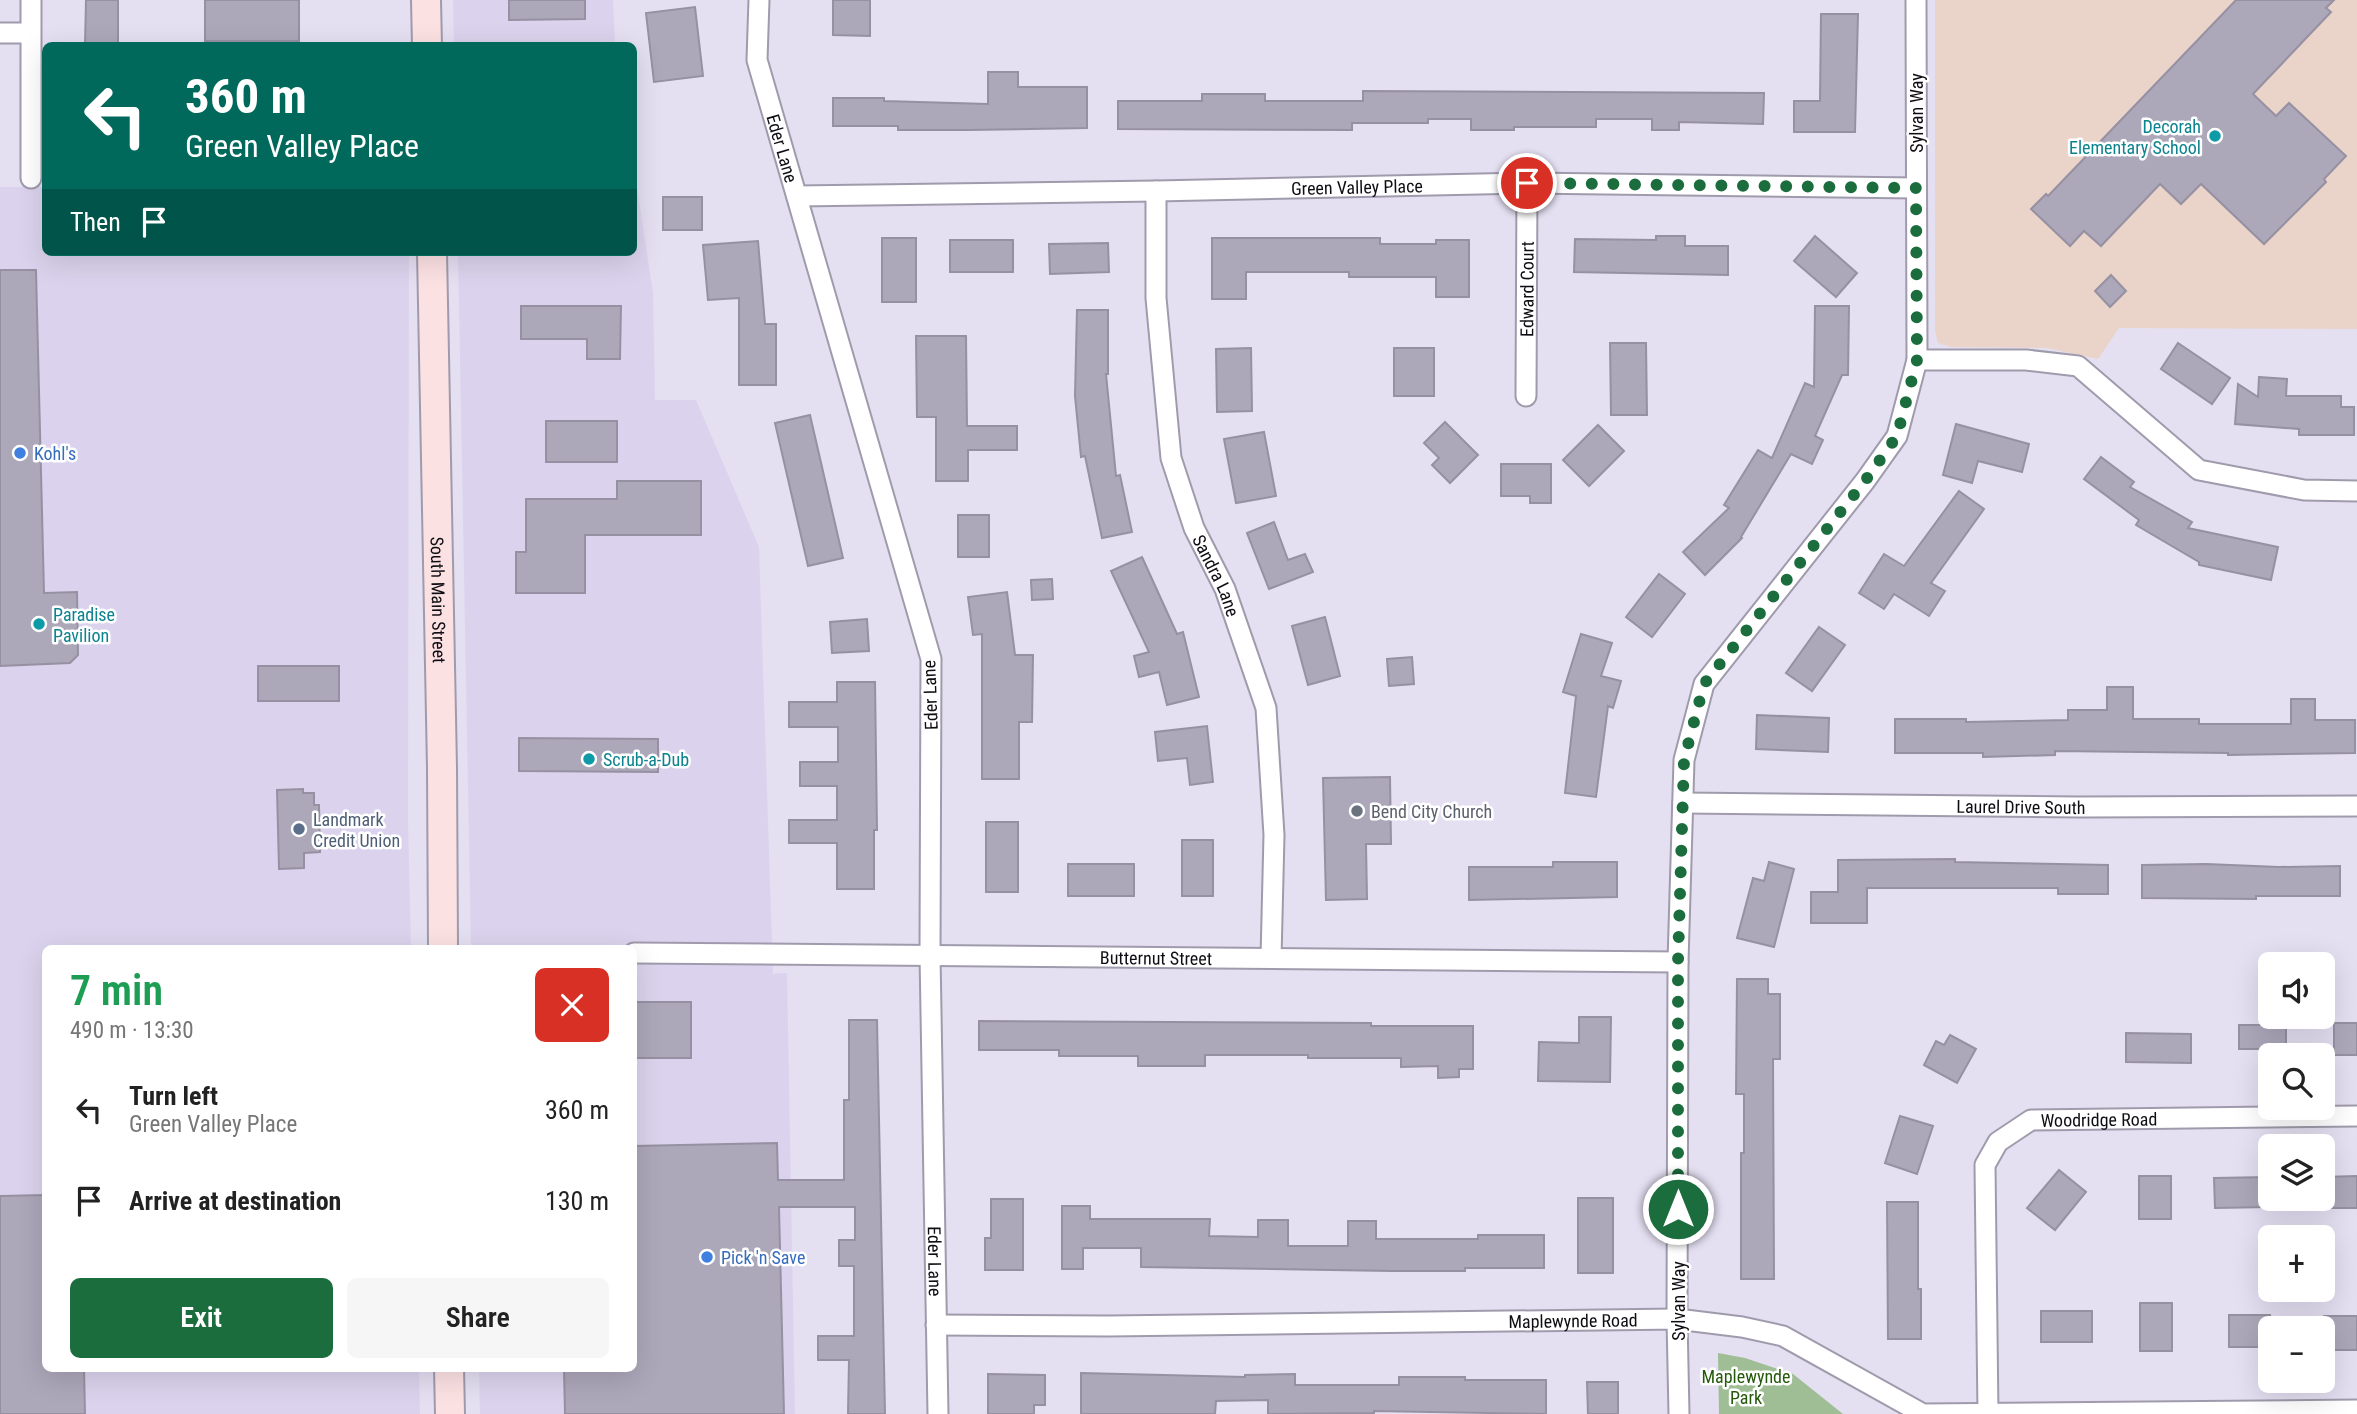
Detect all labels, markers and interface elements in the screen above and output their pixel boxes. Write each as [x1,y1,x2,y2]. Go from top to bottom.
text: 360 m [185,68,307,125]
icon: left [70,70,161,161]
street label: Sylvan Way [1906,73,1927,153]
street label: Eder Lane [763,112,803,185]
place label: Decorah Elementary School [2069,116,2201,158]
text: Green Valley Place [185,127,419,165]
marker: Decorah Elementary School [2207,128,2223,144]
pin [1497,153,1557,213]
icon: arrive [1508,164,1546,202]
street label: Green Valley Place [1291,175,1423,199]
icon: arrive [135,203,173,241]
text: Then [70,207,121,237]
street label: Edward Court [1516,241,1537,337]
place label: Kohl's [34,443,76,464]
marker: Kohl's [12,445,28,461]
street label: Sandra Lane [1189,531,1244,619]
street label: South Main Street [427,536,450,663]
place label: Paradise Pavilion [53,604,115,646]
marker: Paradise Pavilion [31,616,47,632]
street label: Eder Lane [918,660,942,730]
place label: Scrub-a-Dub [603,749,689,770]
marker: Scrub-a-Dub [581,751,597,767]
street label: Laurel Drive South [1956,795,2086,818]
place label: Bend City Church [1371,801,1492,822]
marker: Bend City Church [1349,803,1365,819]
place label: Landmark Credit Union [313,809,400,851]
marker: Landmark Credit Union [291,821,307,837]
street label: Butternut Street [1100,947,1212,968]
map controls [2258,952,2335,1393]
button: sound [2258,952,2335,1029]
text: 7 min [70,966,163,1015]
button: close [535,968,609,1042]
text: 490 m · 13:30 [70,1017,194,1044]
button: search [2258,1043,2335,1120]
text: Turn left [129,1081,218,1111]
icon: left [70,1091,108,1129]
text: 360 m [545,1095,609,1125]
street label: Woodridge Road [2040,1108,2157,1130]
text: Green Valley Place [129,1111,297,1138]
button: layers [2258,1134,2335,1211]
position arrow [1641,1172,1715,1246]
icon: arrive [70,1182,108,1220]
text: Arrive at destination [129,1186,341,1216]
text: 130 m [545,1186,609,1216]
button: + [2258,1225,2335,1302]
street label: Eder Lane [924,1226,946,1296]
place label: Pick 'n Save [721,1247,805,1268]
marker: Pick 'n Save [699,1249,715,1265]
street label: Sylvan Way [1668,1261,1689,1341]
button: Exit [70,1278,333,1358]
button: Share [347,1278,609,1358]
street label: Maplewynde Road [1508,1309,1638,1332]
button: − [2258,1316,2335,1393]
park label: Maplewynde Park [1702,1366,1790,1408]

